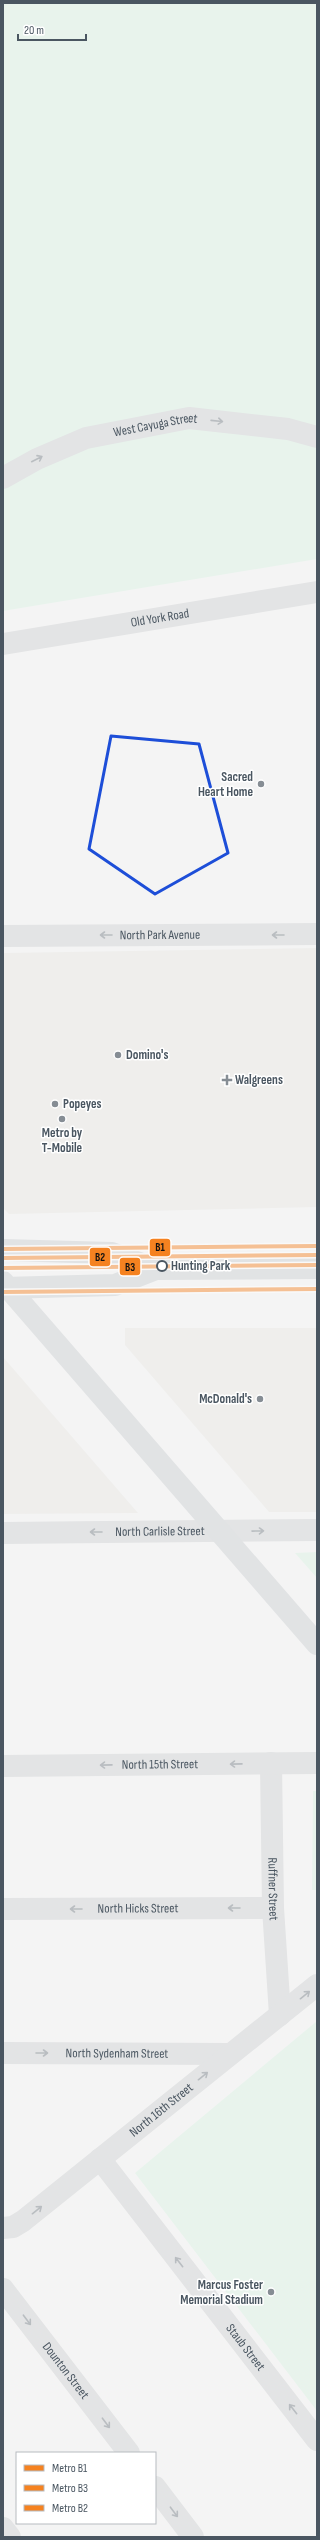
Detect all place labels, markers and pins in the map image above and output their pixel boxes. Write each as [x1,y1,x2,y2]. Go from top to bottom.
place label: Sacred Heart Home [198,769,253,800]
marker: Sacred Heart Home [256,779,266,789]
place label: Domino's [126,1047,168,1063]
marker: Domino's [113,1050,123,1060]
place label: Walgreens [235,1072,283,1088]
marker: Walgreens [222,1075,232,1085]
place label: Popeyes [63,1096,101,1112]
marker: Popeyes [50,1099,60,1109]
marker: Metro by T-Mobile [57,1114,67,1124]
place label: Metro by T-Mobile [42,1125,83,1156]
place label: Hunting Park [171,1258,231,1274]
marker: Hunting Park [156,1260,168,1272]
place label: McDonald's [199,1391,252,1407]
marker: McDonald's [255,1394,265,1404]
place label: Marcus Foster Memorial Stadium [180,2277,263,2308]
marker: Marcus Foster Memorial Stadium [266,2287,276,2297]

